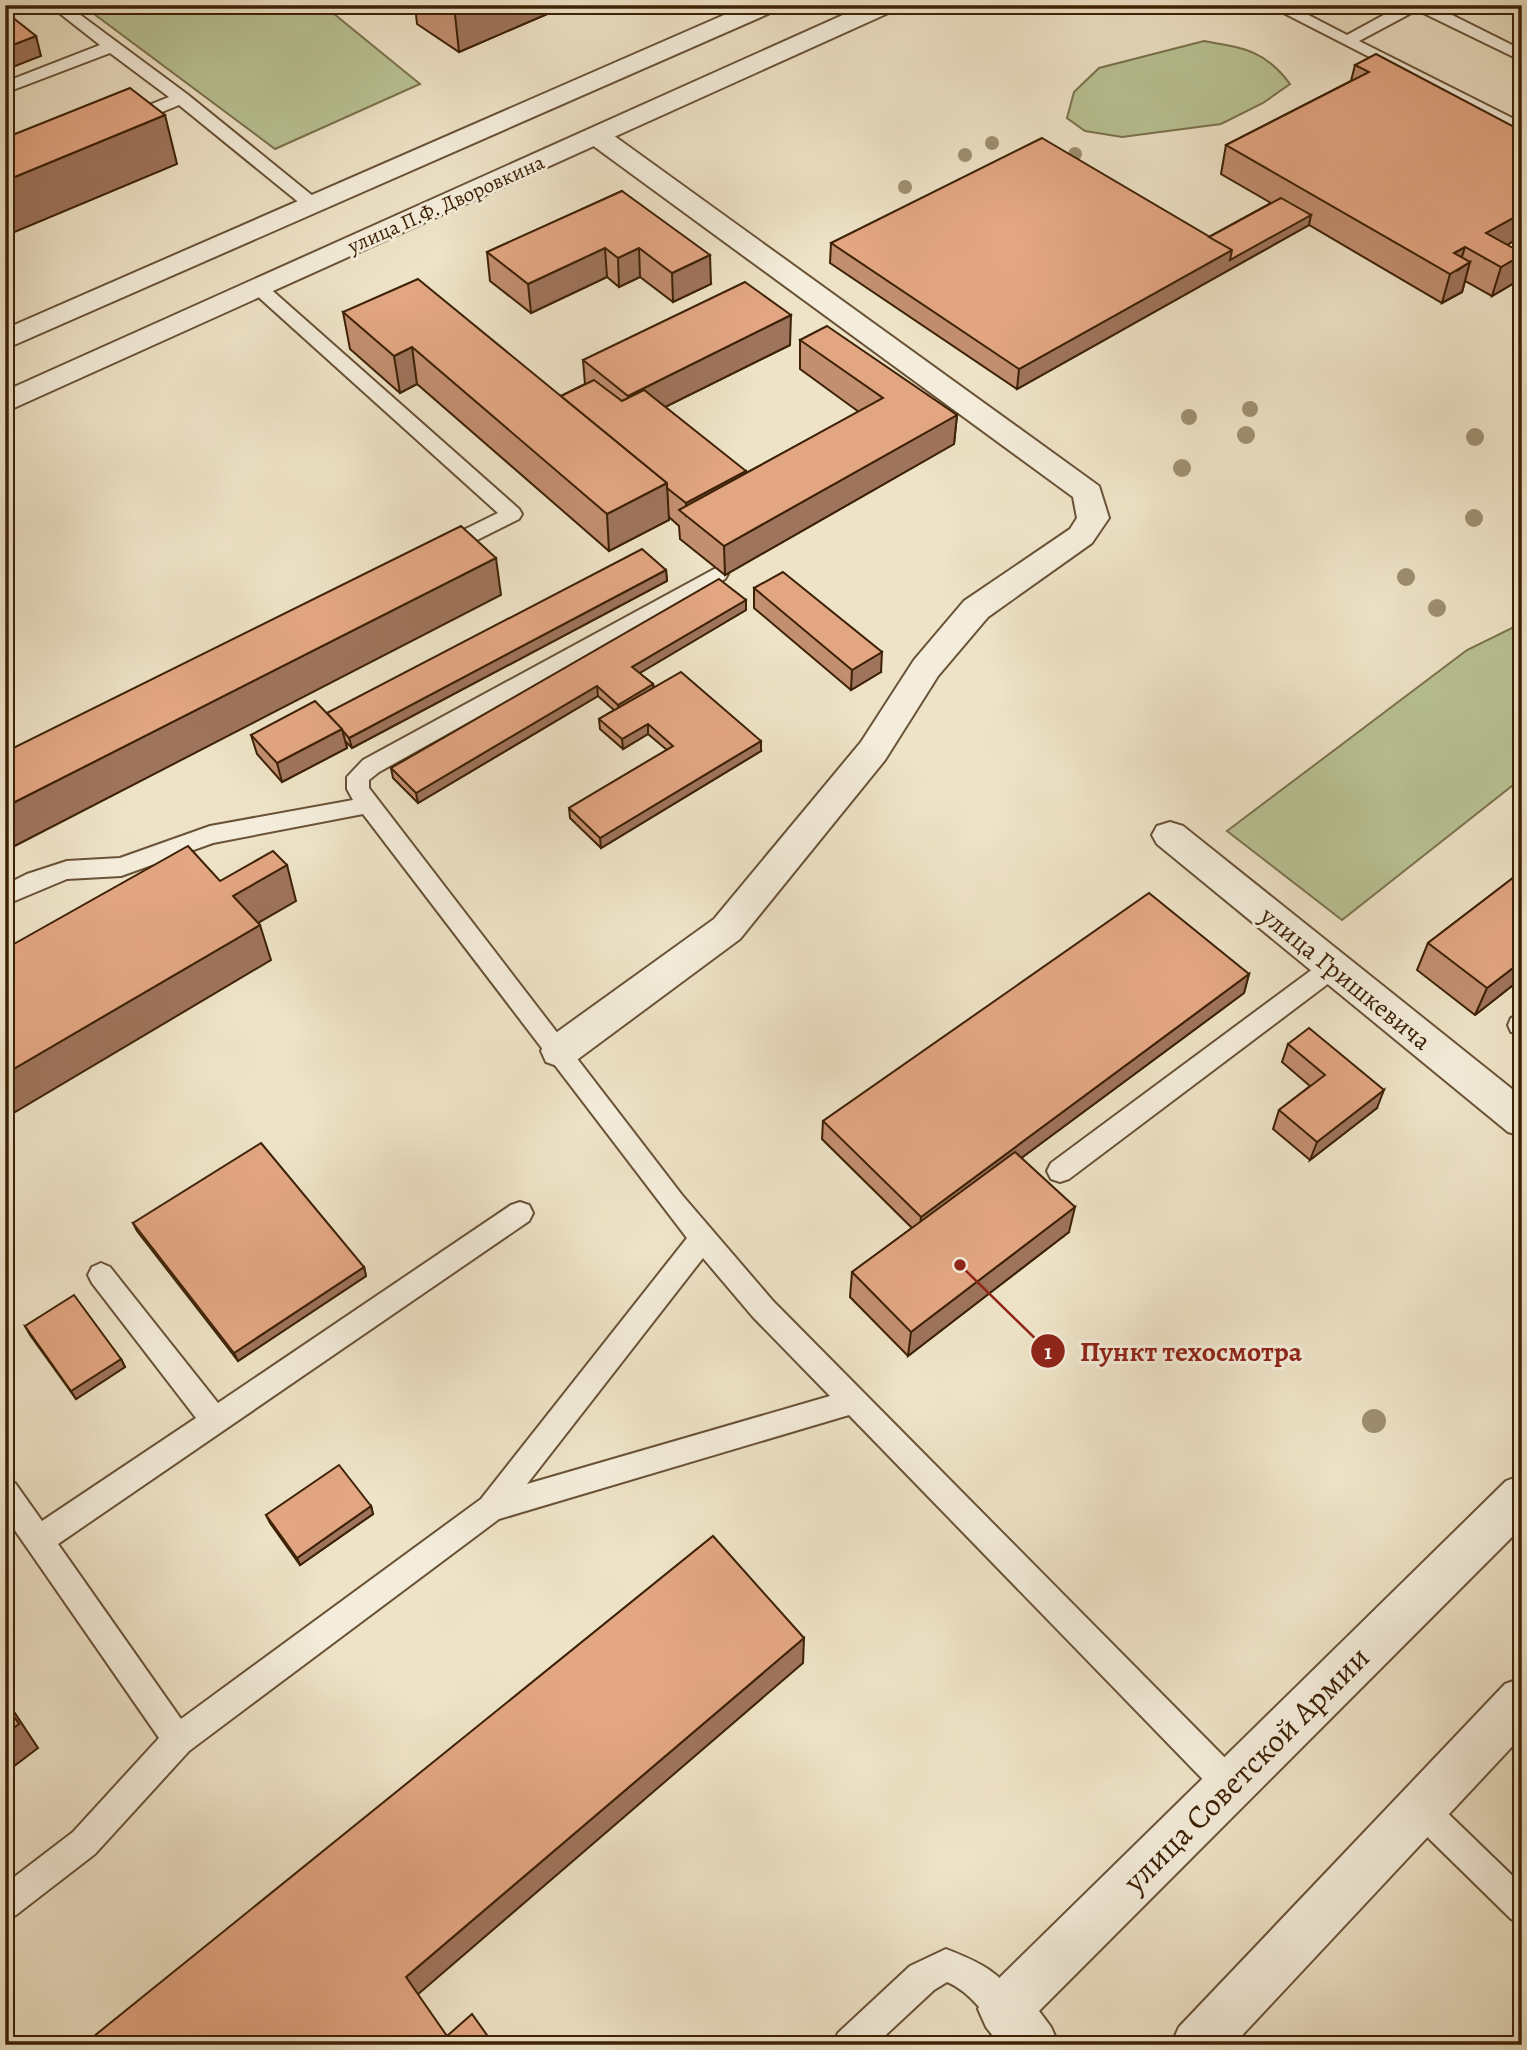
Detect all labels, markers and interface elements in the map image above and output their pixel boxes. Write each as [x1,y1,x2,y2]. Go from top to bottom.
street label: улица П.Ф. Дворовкина [342,148,549,260]
street label: улица Гришкевича [1252,898,1438,1058]
callout: Пункт техосмотра [1031,1327,1316,1376]
text: Пункт техосмотра [1080,1333,1303,1371]
text: 1 [1044,1338,1052,1366]
street label: улица Советской Армии [1112,1636,1379,1903]

